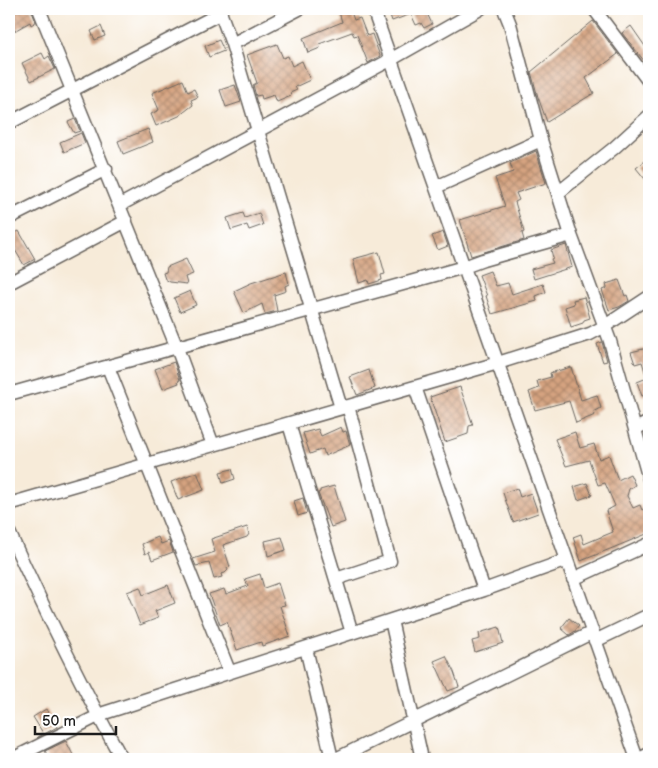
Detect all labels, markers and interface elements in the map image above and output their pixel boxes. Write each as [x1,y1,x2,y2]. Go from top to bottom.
scale bar [35,703,116,735]
text: 50 m [42,712,76,731]

